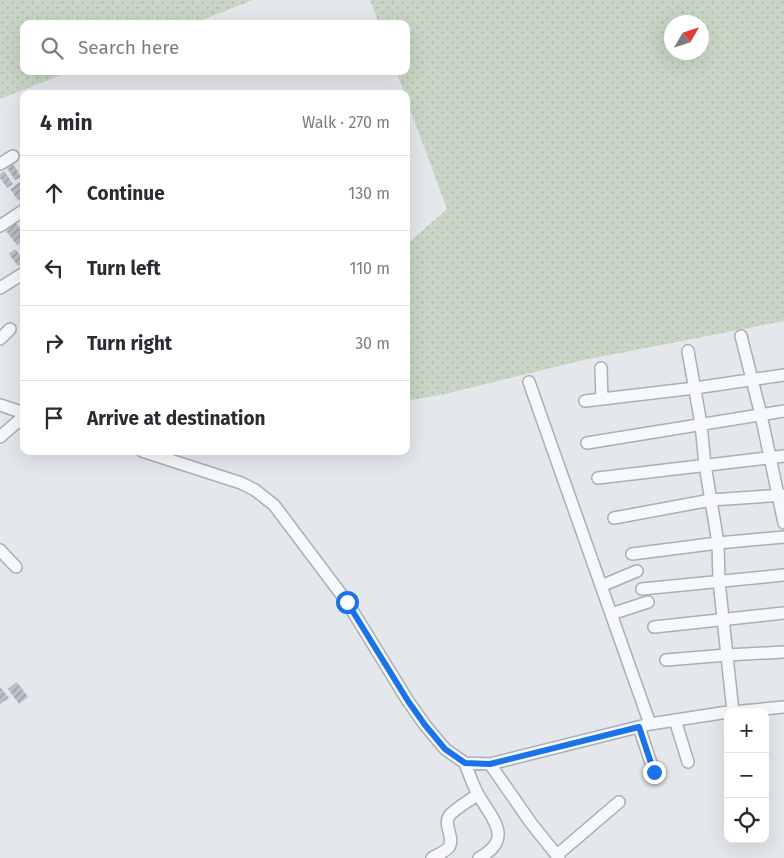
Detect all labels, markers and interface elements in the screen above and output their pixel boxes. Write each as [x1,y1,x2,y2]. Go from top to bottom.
north arrow [664,15,709,60]
search box [20,20,410,75]
icon: search [38,34,66,62]
text: Search here [78,36,179,59]
text: 4 min [40,110,93,136]
text: Walk · 270 m [302,113,390,132]
icon: ahead [40,179,68,207]
text: Continue [87,182,165,205]
text: 130 m [348,184,390,203]
icon: left [40,254,68,282]
text: Turn left [87,257,161,280]
text: 110 m [349,259,390,278]
icon: right [40,329,68,357]
text: Turn right [87,332,172,355]
text: 30 m [355,334,390,353]
icon: arrive [40,404,68,432]
text: Arrive at destination [87,407,266,430]
route start [336,591,359,614]
map controls [724,708,769,843]
button: + [724,708,769,753]
button: − [724,753,769,798]
route end [643,761,666,784]
button: locate [724,798,769,843]

